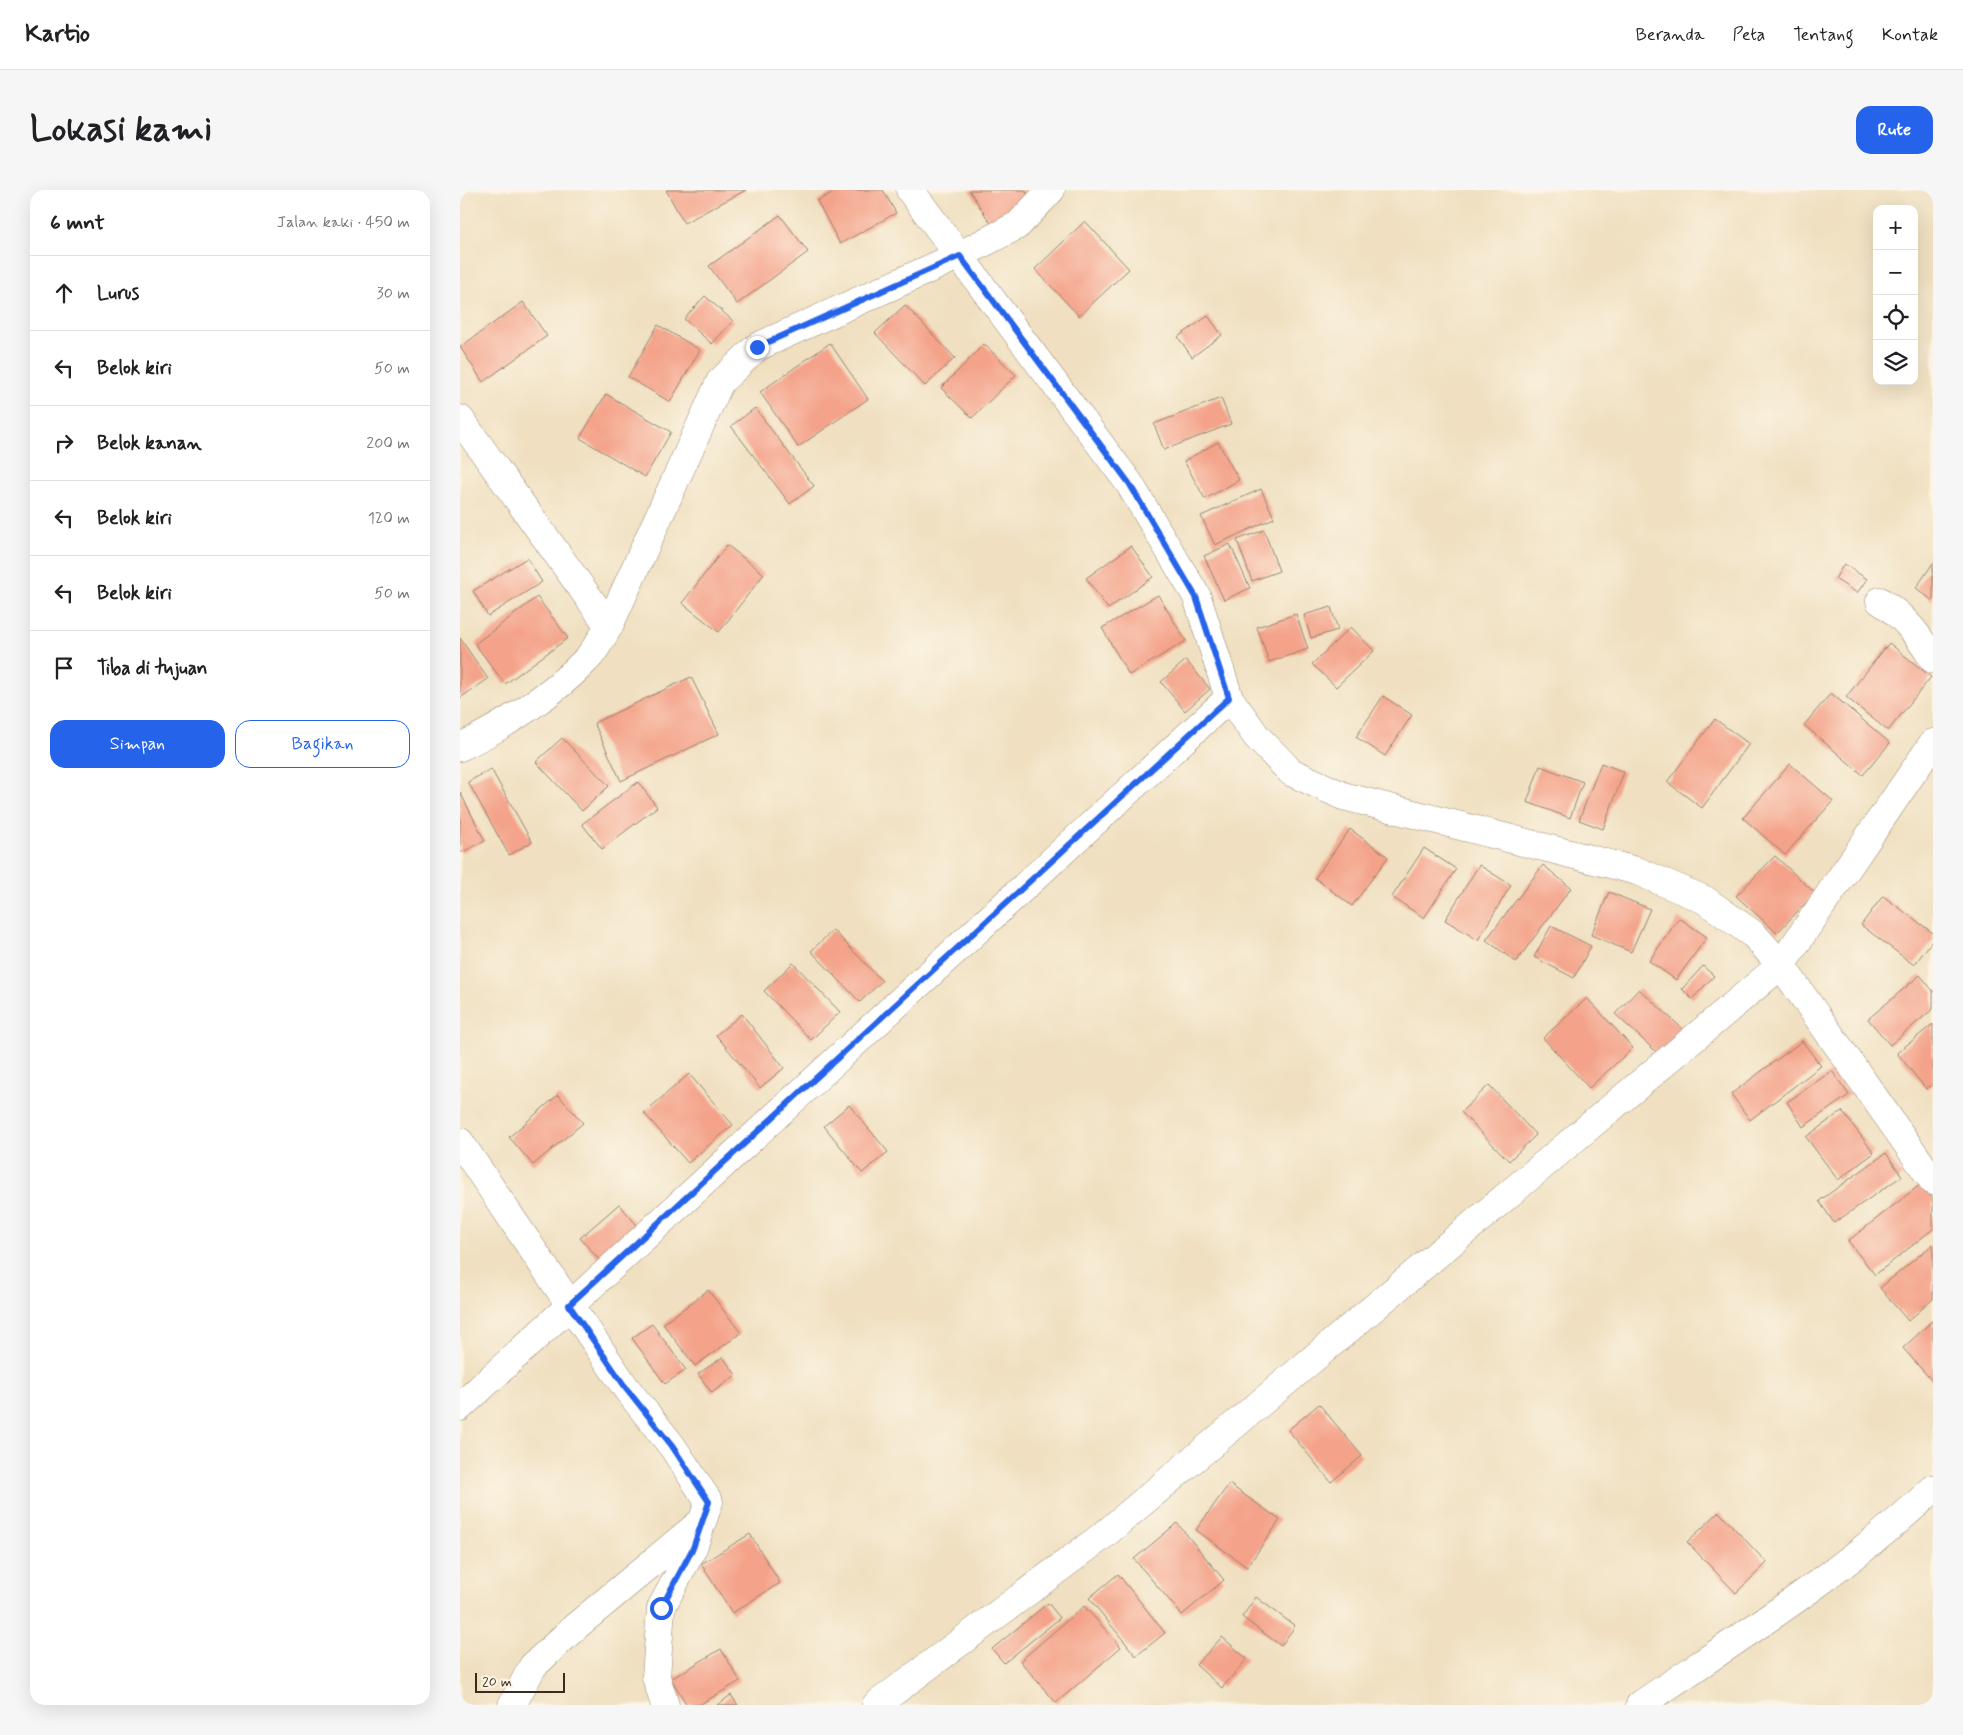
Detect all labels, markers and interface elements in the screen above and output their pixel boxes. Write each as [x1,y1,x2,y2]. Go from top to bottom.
text: Kartio [25,19,90,50]
text: Beranda [1635,23,1704,47]
text: Peta [1732,23,1765,47]
text: Tentang [1793,23,1854,47]
text: Kontak [1882,23,1938,47]
button: Rute [1856,106,1933,154]
text: Lokasi kami [30,107,212,153]
map controls [1873,205,1918,385]
button: + [1873,205,1918,250]
text: 6 mnt [50,209,105,237]
text: Jalan kaki · 450 m [277,212,410,233]
button: − [1873,250,1918,295]
icon: ahead [50,279,78,307]
text: Lurus [97,281,139,306]
text: 30 m [377,283,410,304]
button: locate [1873,295,1918,340]
route end [746,336,769,359]
button: layers [1873,340,1918,385]
icon: left [50,354,78,382]
text: Belok kiri [97,356,172,381]
text: 50 m [374,358,410,379]
icon: right [50,429,78,457]
text: Belok kanan [97,431,202,456]
text: 200 m [366,433,410,454]
icon: left [50,504,78,532]
text: Belok kiri [97,506,172,531]
text: 120 m [368,508,410,529]
icon: left [50,579,78,607]
text: Belok kiri [97,581,172,606]
text: 50 m [374,583,410,604]
icon: arrive [50,654,78,682]
text: Tiba di tujuan [97,656,208,681]
button: Simpan [50,720,225,768]
button: Bagikan [235,720,410,768]
route start [650,1597,673,1620]
scale bar [475,1670,565,1693]
text: 20 m [482,1673,512,1691]

